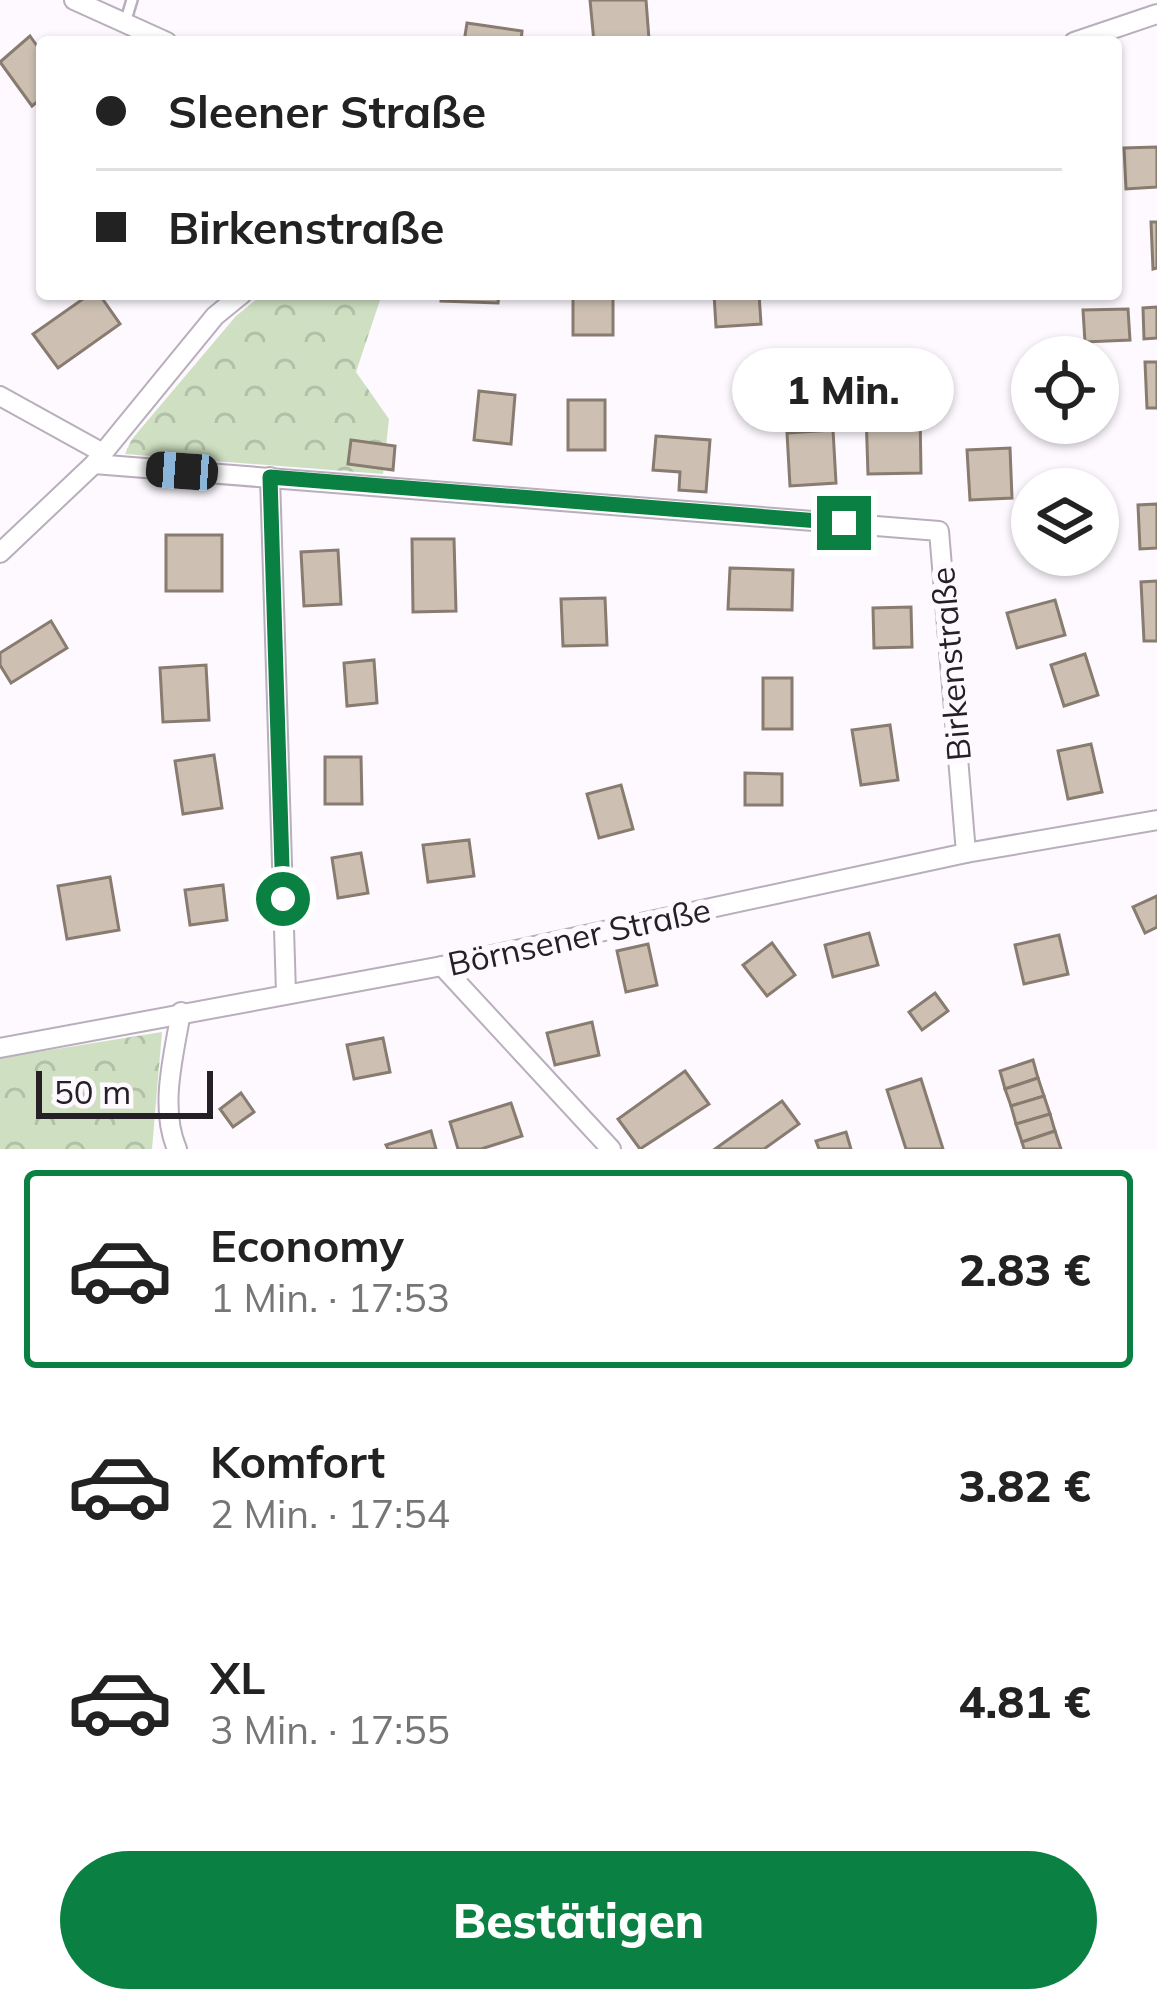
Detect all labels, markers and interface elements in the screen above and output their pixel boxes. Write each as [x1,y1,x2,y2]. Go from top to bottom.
text: Sleener Straße [168,83,486,139]
text: Birkenstraße [168,199,444,255]
map controls [1011,336,1119,576]
button: locate [1011,336,1119,444]
callout: 1 Min. [733,349,955,433]
text: 1 Min. [786,365,900,414]
car [145,451,219,491]
button: layers [1011,468,1119,576]
route end [817,496,871,550]
street label: Birkenstraße [921,565,979,763]
route start [256,872,310,926]
street label: Börnsener Straße [444,888,714,984]
scale bar [36,1065,213,1118]
text: 50 m [54,1071,131,1112]
icon: car [66,1215,174,1323]
text: Economy [210,1217,404,1273]
text: 2.83 € [959,1241,1091,1297]
text: 1 Min. · 17:53 [210,1273,450,1322]
icon: car [66,1431,174,1539]
text: Komfort [210,1433,385,1489]
text: 3.82 € [959,1457,1091,1513]
text: 2 Min. · 17:54 [210,1489,450,1538]
icon: car [66,1647,174,1755]
text: XL [210,1649,265,1705]
text: 4.81 € [959,1673,1091,1729]
text: 3 Min. · 17:55 [210,1705,450,1754]
button: Bestätigen [60,1851,1097,1989]

